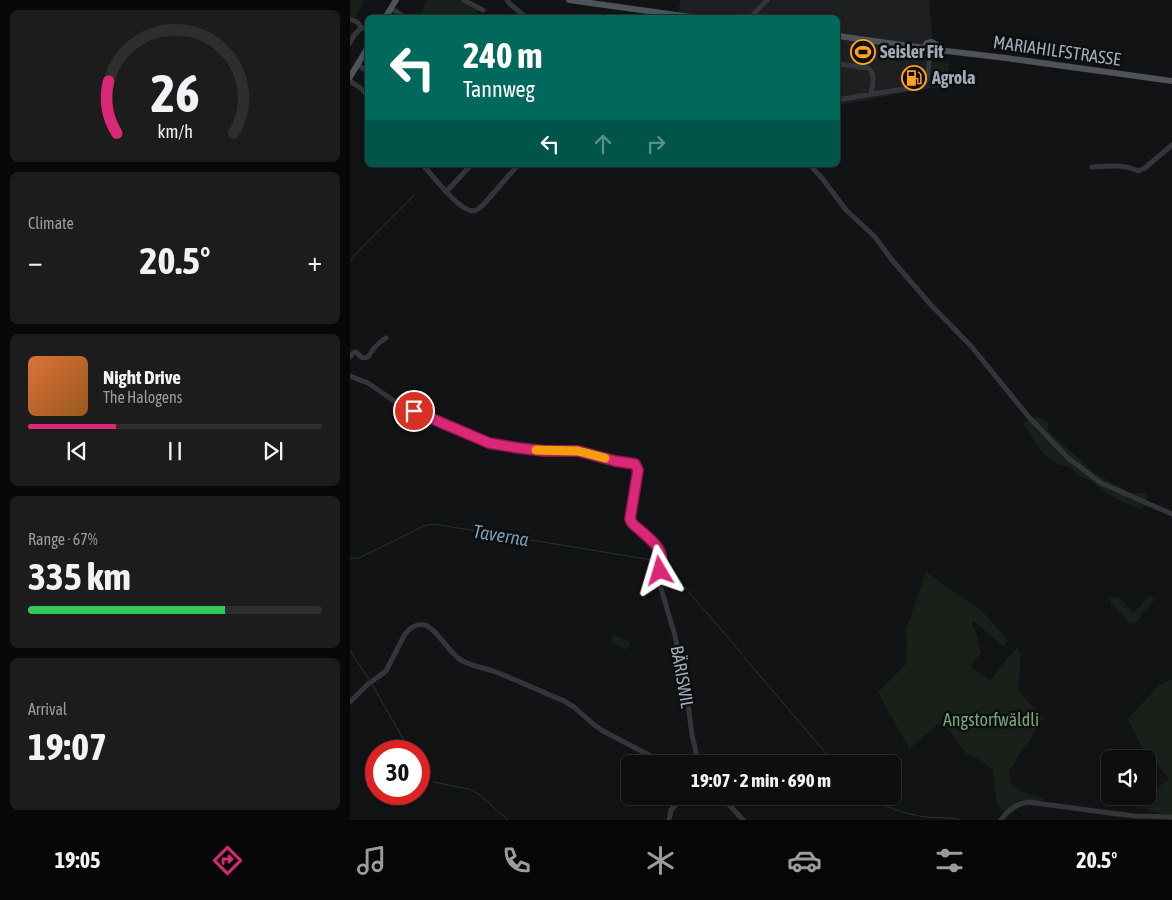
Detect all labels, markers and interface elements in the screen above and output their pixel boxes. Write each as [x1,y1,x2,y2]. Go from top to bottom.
street label: MARIAHILFSTRASSE [992,31,1123,70]
icon: left [380,35,445,100]
text: 240 m [463,35,542,75]
sports icon: Seisler Fit [850,39,876,65]
place label: Seisler Fit [880,41,944,62]
text: 26 [151,63,199,123]
fuel station icon: Agrola [901,65,927,91]
place label: Agrola [931,67,975,88]
text: Tannweg [463,76,535,102]
text: km/h [157,121,193,142]
icon: left [536,130,564,158]
icon: ahead [589,130,617,158]
icon: right [642,130,670,158]
text: Climate [28,214,74,232]
text: 20.5° [140,239,210,282]
text: − [28,245,43,277]
text: + [307,245,322,277]
text: Night Drive [103,366,181,388]
text: The Halogens [103,388,183,406]
pin [393,390,435,432]
icon: arrive [400,397,428,425]
icon: previous [63,437,91,465]
icon: pause [161,437,189,465]
icon: next [259,437,287,465]
water label: Taverna [472,520,531,550]
text: Range · 67% [28,530,98,548]
position arrow [633,544,685,596]
text: 335 km [28,555,131,598]
street label: BÄRISWIL [667,644,698,710]
text: Arrival [28,700,67,718]
park label: Angstorfwäldli [943,709,1039,730]
text: 19:07 [28,725,107,768]
speed limit sign: 30 [365,740,430,805]
map controls [1101,750,1156,805]
button: sound [1101,750,1156,805]
text: 19:07 · 2 min · 690 m [691,769,831,791]
icon: directions [210,843,245,878]
icon: music [354,843,389,878]
icon: phone [499,843,534,878]
icon: climate [643,843,678,878]
icon: car [787,843,822,878]
icon: filters [932,843,967,878]
text: 19:05 [55,847,100,873]
text: 20.5° [1076,847,1117,873]

